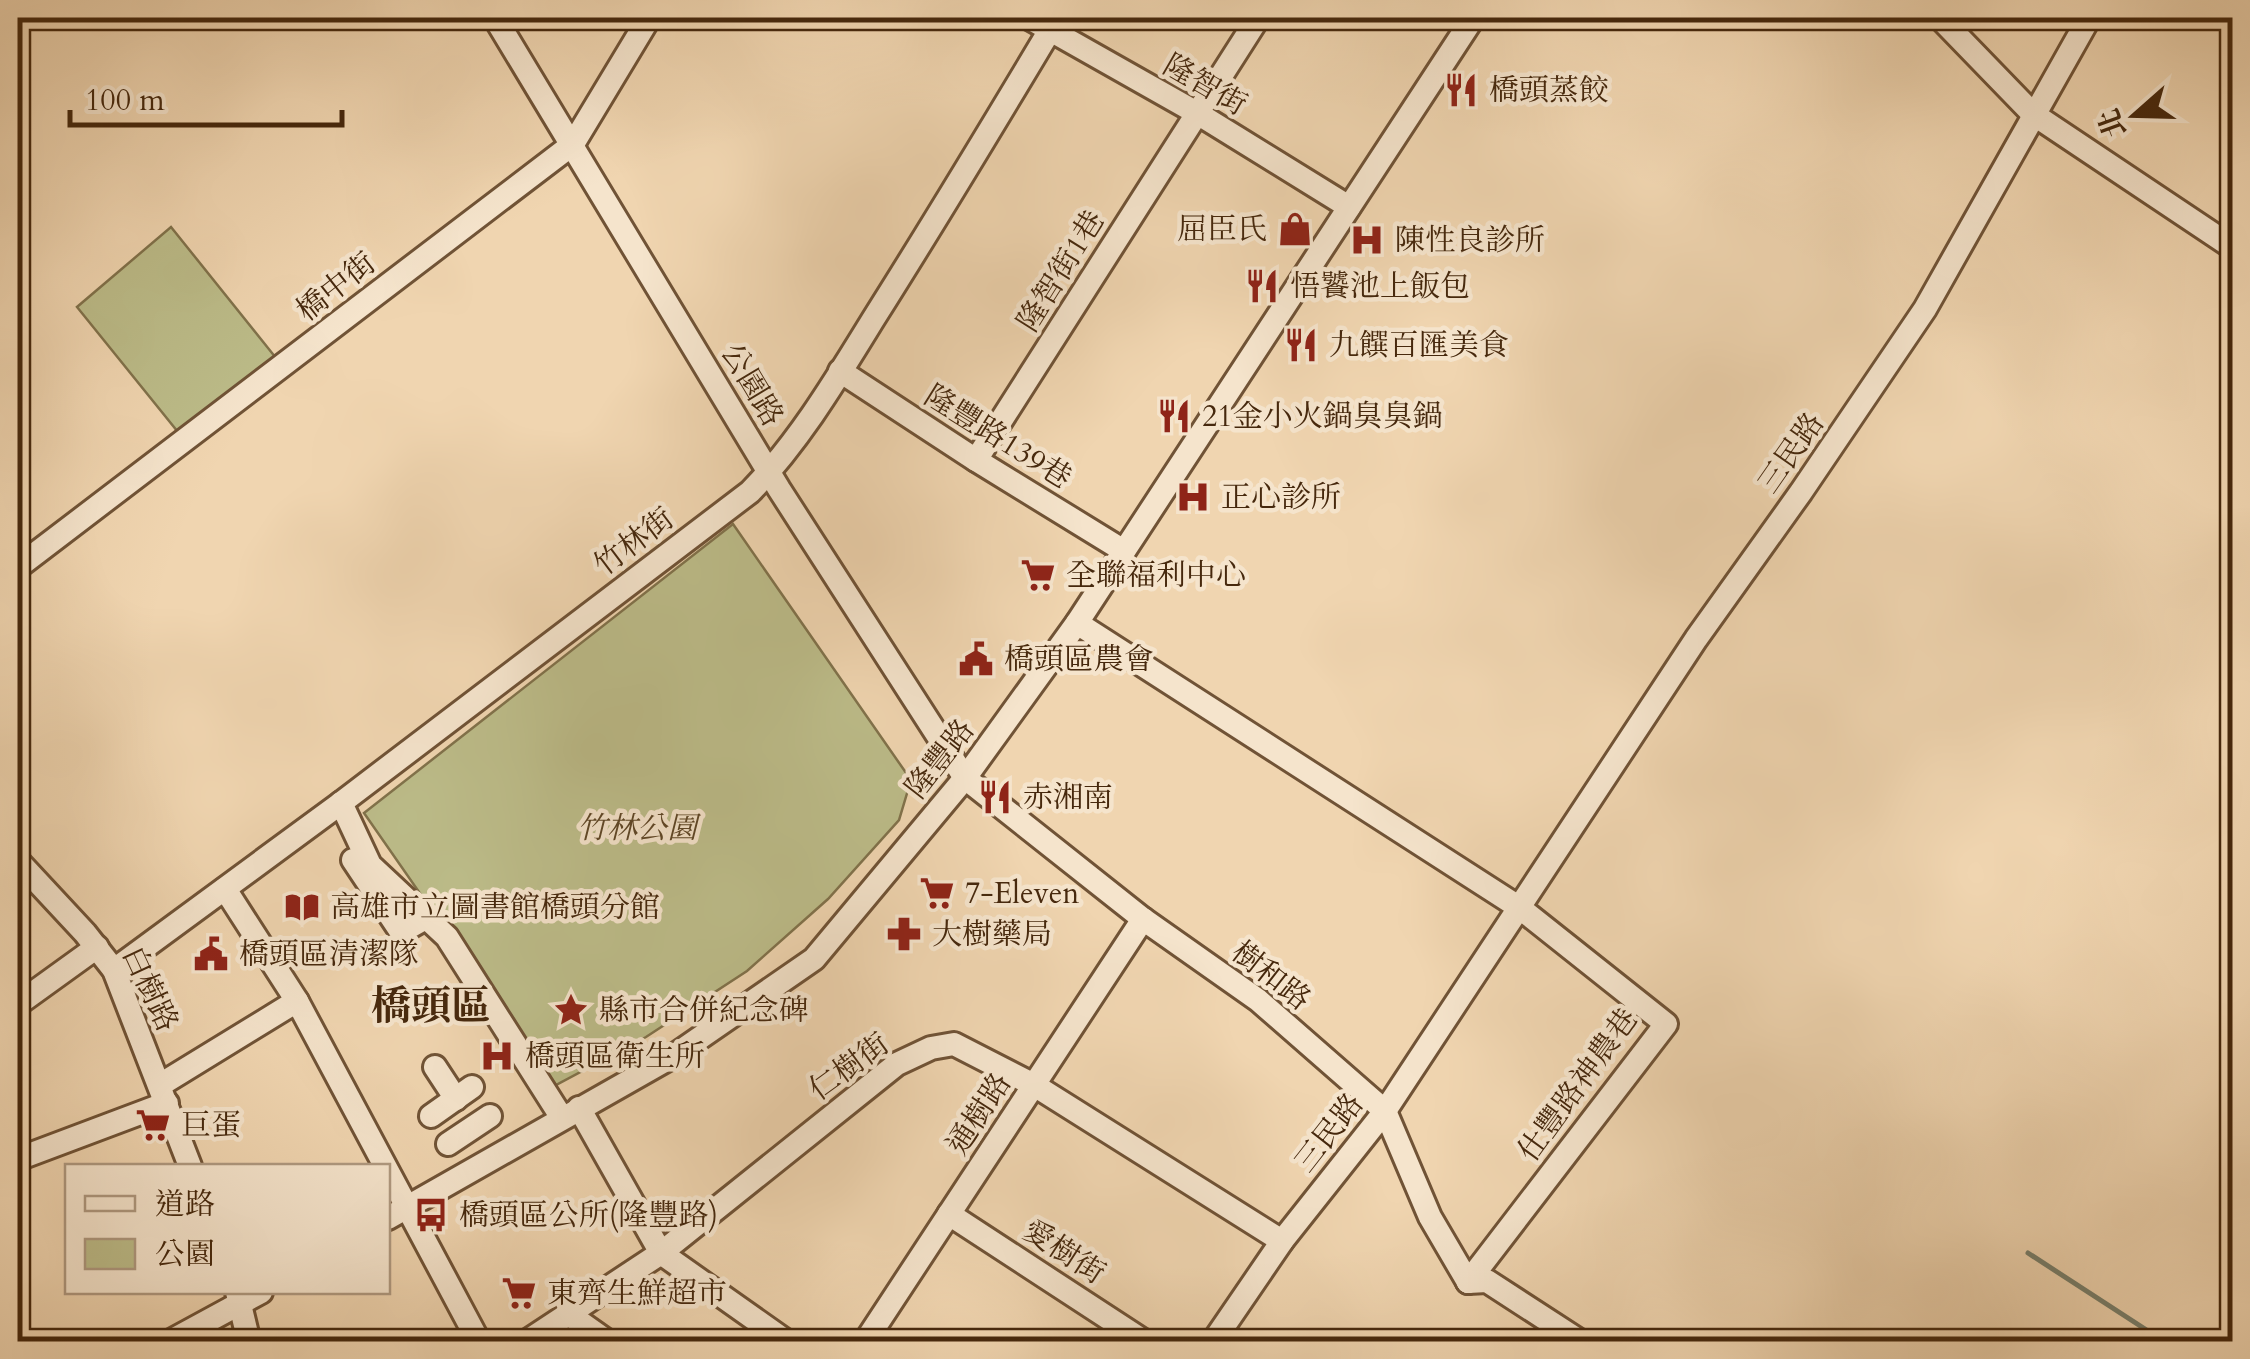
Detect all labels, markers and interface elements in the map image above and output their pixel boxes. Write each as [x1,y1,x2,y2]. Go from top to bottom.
street label: 隆智街 [1156,45,1254,125]
scale bar [70,65,342,127]
north arrow [2085,65,2185,165]
place label: 橋頭蒸餃 [1489,70,1609,111]
restaurant icon: 橋頭蒸餃 [1442,71,1480,109]
text: 100 m [85,80,165,121]
text: 北 [2090,104,2135,143]
street label: 隆智街1巷 [1008,203,1114,339]
place label: 屈臣氏 [1177,209,1267,250]
shop icon: 屈臣氏 [1276,210,1314,248]
place label: 陳性良診所 [1395,220,1545,261]
hospital icon: 陳性良診所 [1348,221,1386,259]
street label: 橋中街 [288,243,384,331]
place label: 悟饕池上飯包 [1290,266,1470,307]
restaurant icon: 悟饕池上飯包 [1243,267,1281,305]
place label: 九饌百匯美食 [1329,325,1509,366]
restaurant icon: 九饌百匯美食 [1282,326,1320,364]
street label: 公園路 [711,336,793,434]
street label: 隆豐路139巷 [917,376,1079,498]
place label: 21金小火鍋臭臭鍋 [1202,396,1443,437]
restaurant icon: 21金小火鍋臭臭鍋 [1155,397,1193,435]
street label: 三民路 [1748,404,1834,502]
place label: 正心診所 [1221,477,1341,518]
hospital icon: 正心診所 [1174,478,1212,516]
street label: 竹林街 [586,499,682,585]
place label: 全聯福利中心 [1066,555,1246,596]
supermarket icon: 全聯福利中心 [1019,556,1057,594]
place label: 橋頭區農會 [1004,639,1154,680]
public building icon: 橋頭區農會 [957,640,995,678]
street label: 隆豐路 [896,711,984,807]
place label: 赤湘南 [1023,777,1113,818]
restaurant icon: 赤湘南 [976,778,1014,816]
park label: 竹林公園 [577,808,701,849]
place label: 7-Eleven [965,873,1079,914]
supermarket icon: 7-Eleven [918,874,956,912]
place label: 高雄市立圖書館橋頭分館 [330,887,660,928]
library icon: 高雄市立圖書館橋頭分館 [283,888,321,926]
place label: 大樹藥局 [932,914,1052,955]
pharmacy icon: 大樹藥局 [885,915,923,953]
street label: 樹和路 [1223,932,1319,1020]
place label: 橋頭區清潔隊 [239,934,419,975]
public building icon: 橋頭區清潔隊 [192,935,230,973]
street label: 白樹路 [112,940,188,1038]
district label: 橋頭區 [371,979,491,1034]
place label: 縣市合併紀念碑 [599,990,809,1031]
place icon: 縣市合併紀念碑 [552,991,590,1029]
street label: 仕豐路神農巷 [1509,1000,1647,1170]
street label: 仁樹街 [801,1024,897,1110]
place label: 橋頭區衛生所 [525,1036,705,1077]
hospital icon: 橋頭區衛生所 [478,1037,516,1075]
street label: 通樹路 [937,1065,1021,1163]
street label: 三民路 [1285,1085,1373,1181]
place label: 巨蛋 [181,1105,241,1146]
supermarket icon: 巨蛋 [134,1106,172,1144]
legend [65,1164,390,1294]
text: 道路 [155,1184,215,1225]
place label: 橋頭區公所(隆豐路) [459,1195,718,1236]
bus stop icon: 橋頭區公所(隆豐路) [412,1196,450,1234]
street label: 愛樹街 [1015,1210,1113,1294]
text: 公園 [155,1234,215,1275]
place label: 東齊生鮮超市 [547,1273,727,1314]
supermarket icon: 東齊生鮮超市 [500,1274,538,1312]

